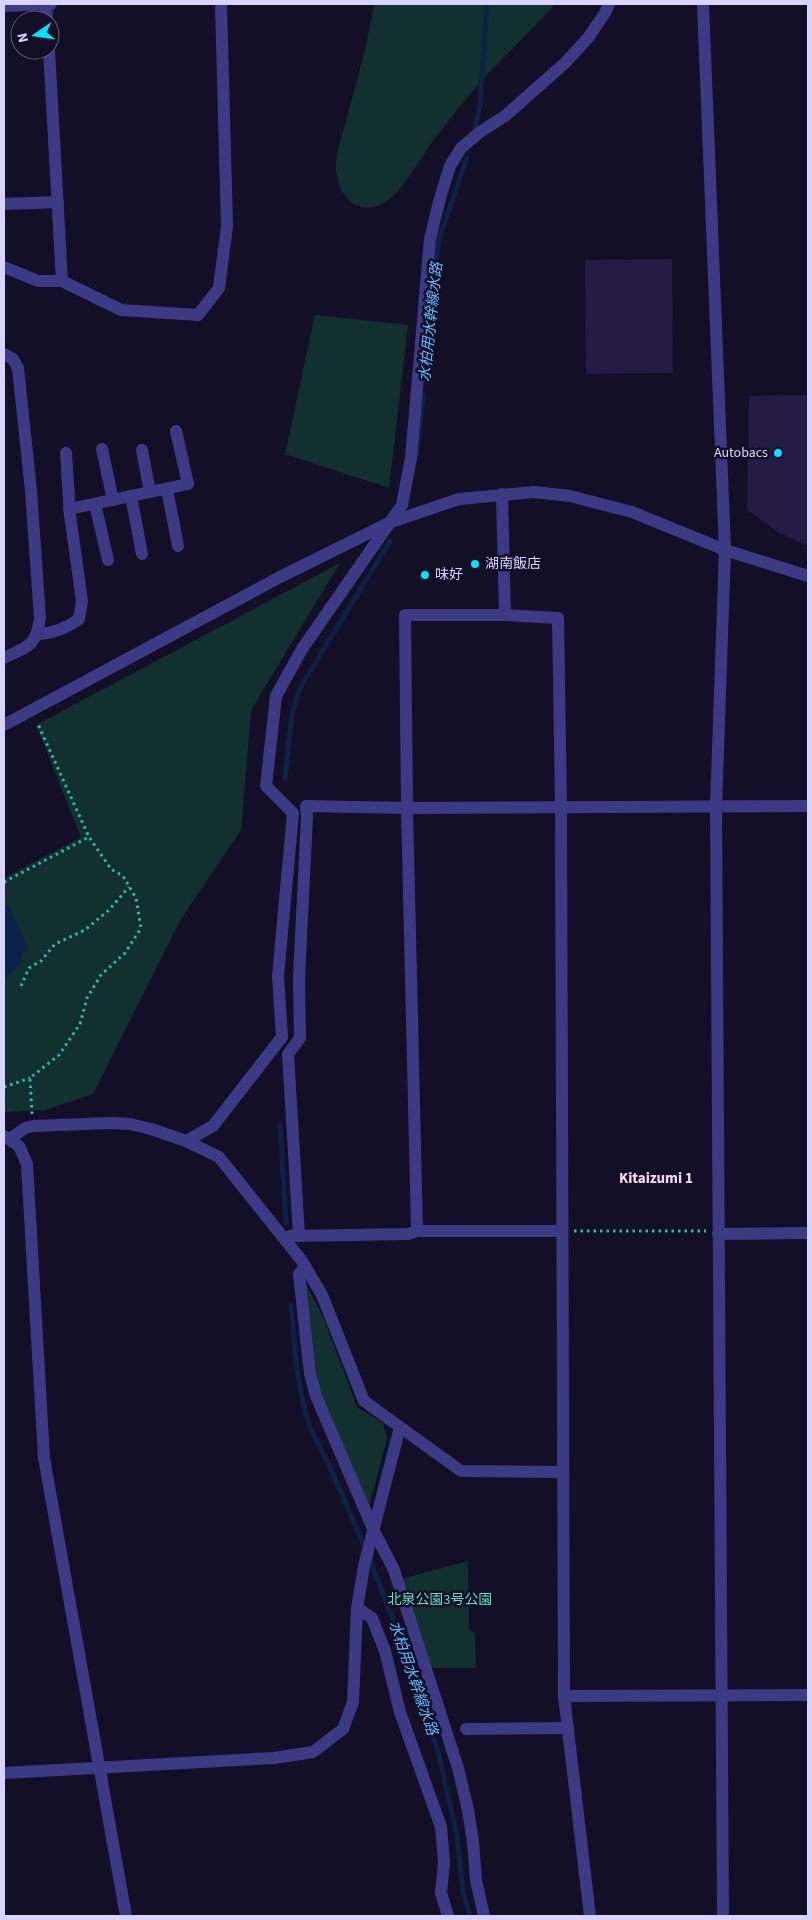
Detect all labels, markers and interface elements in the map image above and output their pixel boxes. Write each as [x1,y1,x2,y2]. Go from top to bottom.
north arrow [10,10,60,60]
text: N [13,31,34,44]
water label: 水柏用水幹線水路 [414,259,448,383]
place label: Autobacs [714,443,768,463]
marker: Autobacs [772,447,784,459]
place label: 湖南飯店 [485,554,541,574]
marker: 湖南飯店 [469,558,481,570]
place label: 味好 [435,565,463,585]
marker: 味好 [419,569,431,581]
district label: Kitaizumi 1 [619,1168,693,1189]
park label: 北泉公園3号公園 [388,1590,492,1610]
water label: 水柏用水幹線水路 [384,1618,443,1740]

